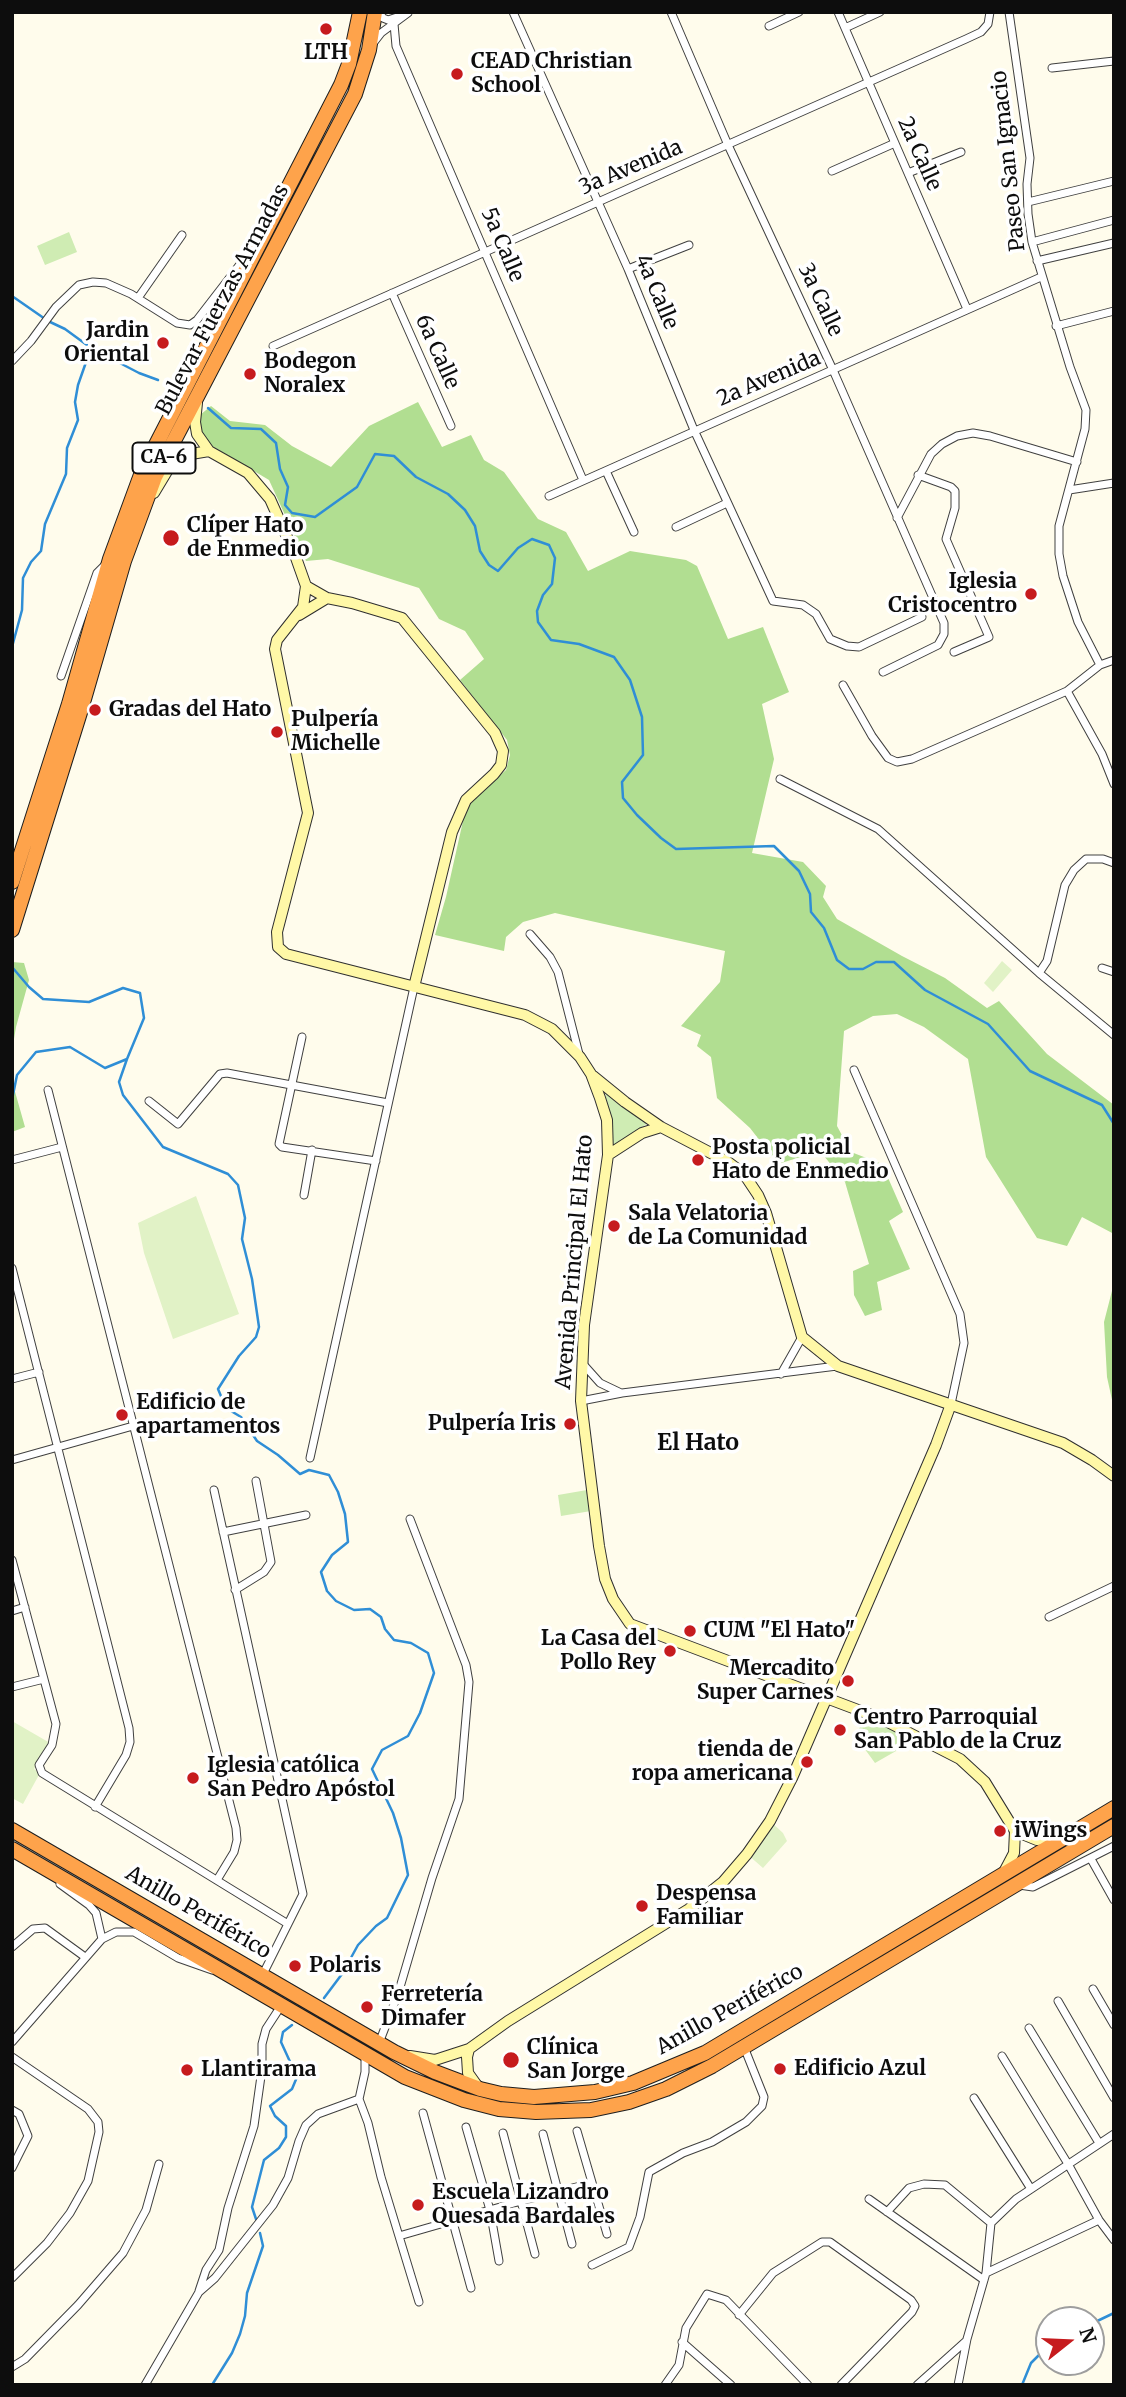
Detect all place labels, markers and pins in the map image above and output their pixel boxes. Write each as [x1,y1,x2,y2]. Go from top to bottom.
marker: LTH [318,21,334,37]
place label: LTH [304,40,348,66]
place label: CEAD Christian School [471,49,632,99]
marker: CEAD Christian School [449,66,465,82]
place label: Jardin Oriental [64,318,149,368]
marker: Jardin Oriental [155,335,171,351]
place label: Bodegon Noralex [264,349,356,399]
marker: Bodegon Noralex [242,366,258,382]
place label: Clíper Hato de Enmedio [187,513,309,563]
marker: Clíper Hato de Enmedio [161,528,181,548]
place label: Iglesia Cristocentro [888,569,1017,619]
marker: Iglesia Cristocentro [1023,586,1039,602]
place label: Gradas del Hato [109,697,271,723]
marker: Gradas del Hato [87,702,103,718]
place label: Pulpería Michelle [291,707,380,757]
marker: Pulpería Michelle [269,724,285,740]
place label: Posta policial Hato de Enmedio [712,1135,889,1185]
marker: Posta policial Hato de Enmedio [690,1152,706,1168]
place label: Sala Velatoria de La Comunidad [628,1201,807,1251]
marker: Sala Velatoria de La Comunidad [606,1218,622,1234]
place label: Edificio de apartamentos [136,1390,280,1440]
marker: Edificio de apartamentos [114,1407,130,1423]
place label: Pulpería Iris [428,1411,556,1437]
marker: Pulpería Iris [562,1416,578,1432]
place label: CUM "El Hato" [704,1618,855,1644]
marker: CUM "El Hato" [682,1623,698,1639]
place label: La Casa del Pollo Rey [541,1626,656,1676]
marker: La Casa del Pollo Rey [662,1643,678,1659]
place label: Mercadito Super Carnes [697,1656,834,1706]
marker: Mercadito Super Carnes [840,1673,856,1689]
place label: Centro Parroquial San Pablo de la Cruz [854,1705,1061,1755]
marker: Centro Parroquial San Pablo de la Cruz [832,1722,848,1738]
place label: tienda de ropa americana [632,1737,793,1787]
place label: Iglesia católica San Pedro Apóstol [207,1753,395,1803]
marker: tienda de ropa americana [799,1754,815,1770]
marker: Iglesia católica San Pedro Apóstol [185,1770,201,1786]
place label: iWings [1014,1818,1087,1844]
marker: iWings [992,1823,1008,1839]
place label: Despensa Familiar [656,1881,757,1931]
marker: Despensa Familiar [634,1898,650,1914]
place label: Polaris [309,1953,381,1979]
marker: Polaris [287,1958,303,1974]
place label: Ferretería Dimafer [381,1982,483,2032]
marker: Ferretería Dimafer [359,1999,375,2015]
place label: Clínica San Jorge [527,2035,625,2085]
marker: Clínica San Jorge [501,2050,521,2070]
place label: Edificio Azul [794,2056,926,2082]
place label: Llantirama [201,2057,317,2083]
marker: Edificio Azul [772,2061,788,2077]
marker: Llantirama [179,2062,195,2078]
place label: Escuela Lizandro Quesada Bardales [432,2180,615,2230]
marker: Escuela Lizandro Quesada Bardales [410,2197,426,2213]

